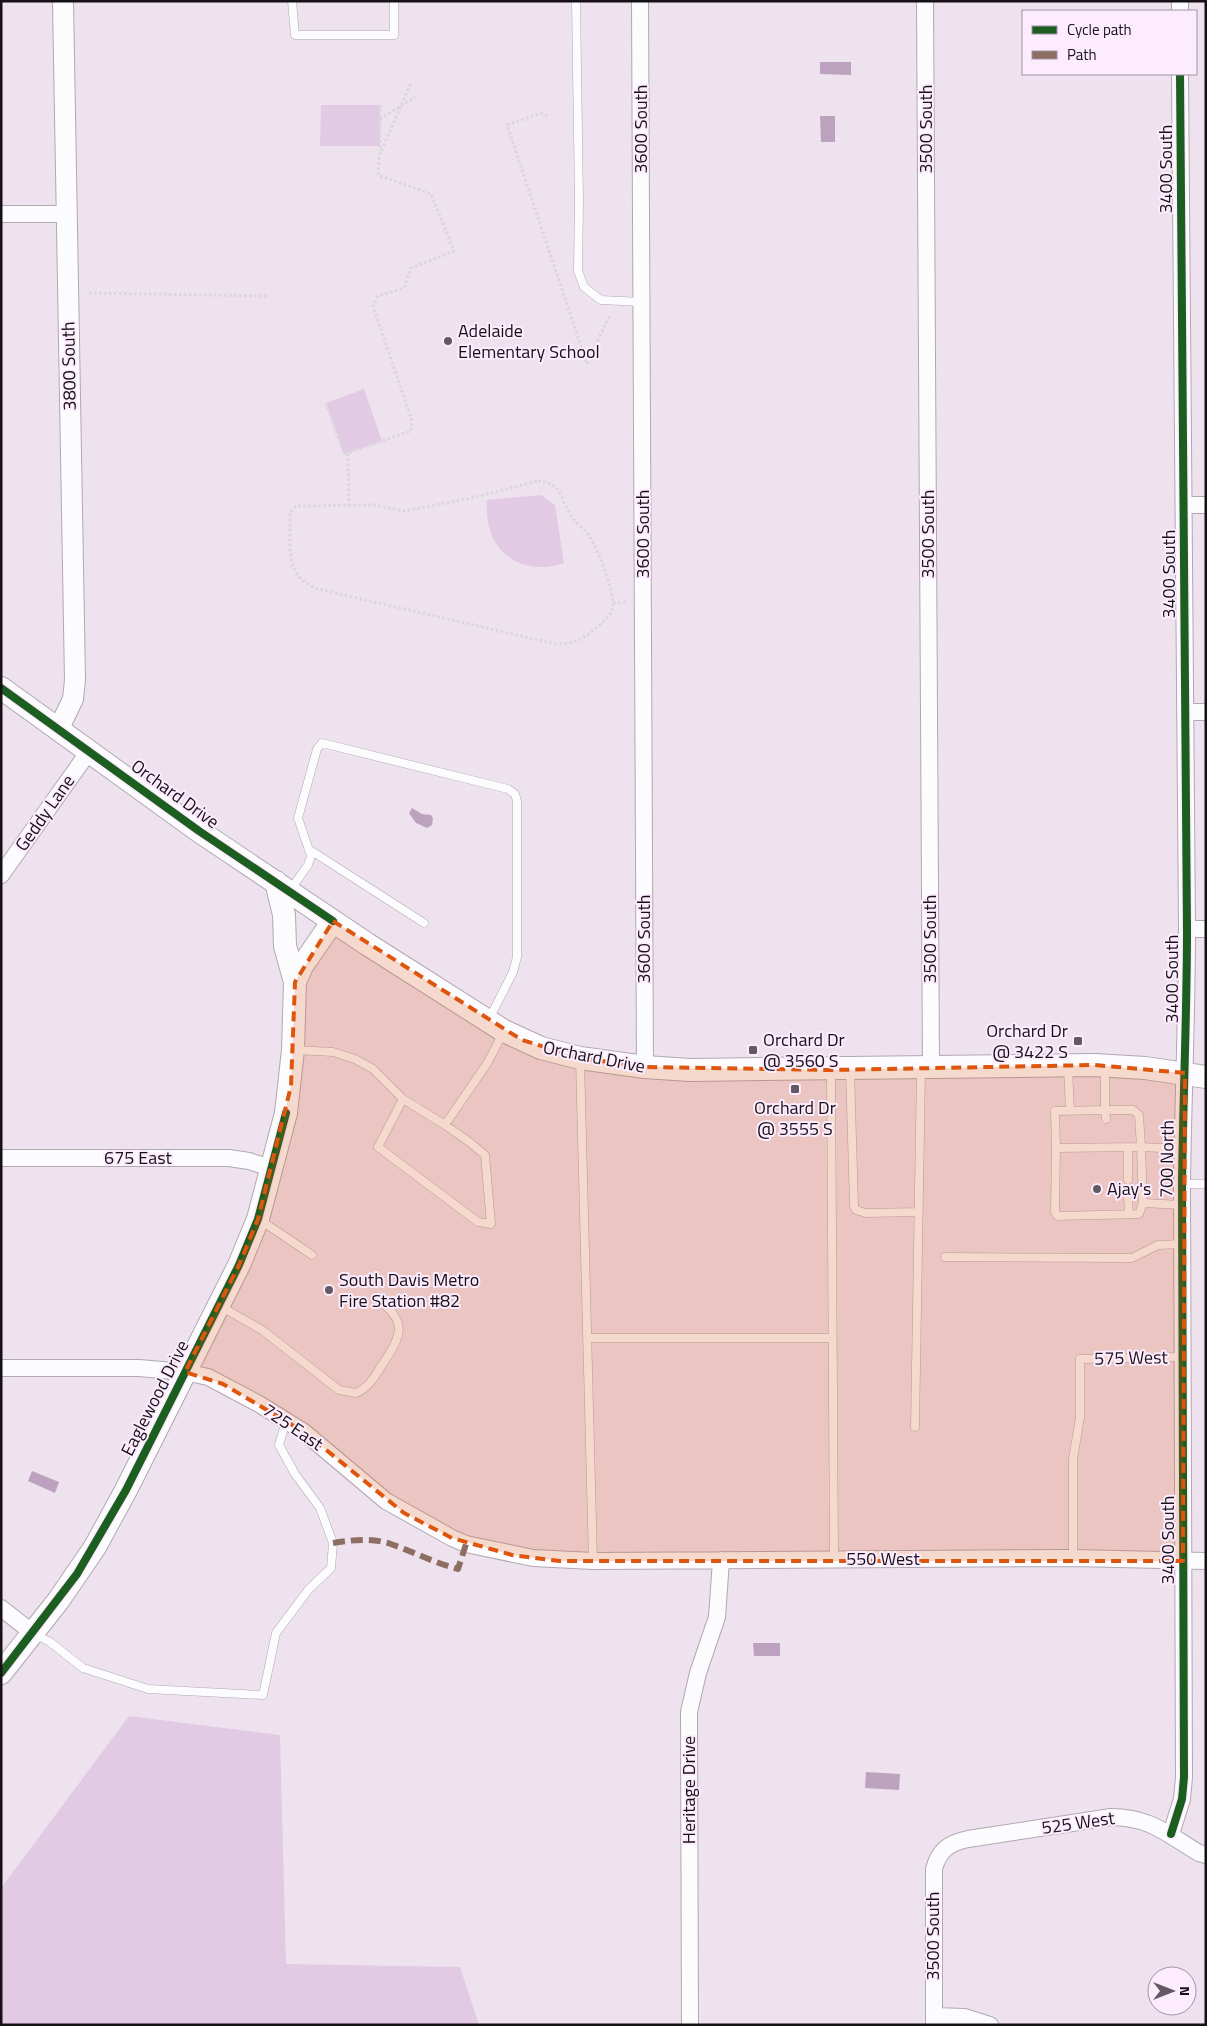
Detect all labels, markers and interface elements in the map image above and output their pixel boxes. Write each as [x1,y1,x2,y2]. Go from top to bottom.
legend [1022,10,1197,75]
text: Cycle path [1067,18,1132,41]
text: Path [1067,43,1097,66]
street label: 3600 South [627,84,654,174]
street label: 3500 South [912,84,939,174]
street label: 3400 South [1152,124,1179,214]
place label: Adelaide Elementary School [458,317,600,365]
street label: 3800 South [54,321,83,411]
marker: Adelaide Elementary School [442,335,454,347]
street label: 3600 South [629,489,656,579]
street label: 3500 South [914,489,941,579]
street label: 3400 South [1155,529,1182,619]
street label: Orchard Drive [126,752,225,835]
street label: Geddy Lane [8,769,81,857]
street label: 3600 South [630,894,657,984]
street label: 3500 South [916,894,943,984]
street label: 3400 South [1158,934,1185,1024]
place label: Orchard Dr @ 3422 S [986,1017,1068,1065]
place label: Orchard Dr @ 3560 S [763,1026,845,1074]
street label: Orchard Drive [541,1033,647,1080]
marker: Orchard Dr @ 3422 S [1072,1035,1084,1047]
marker: Orchard Dr @ 3560 S [747,1044,759,1056]
marker: Orchard Dr @ 3555 S [789,1083,801,1095]
place label: Orchard Dr @ 3555 S [754,1094,836,1142]
street label: 700 North [1152,1120,1181,1198]
street label: 675 East [104,1144,173,1171]
place label: Ajay's [1107,1175,1151,1202]
marker: Ajay's [1091,1183,1103,1195]
place label: South Davis Metro Fire Station #82 [339,1266,479,1314]
marker: South Davis Metro Fire Station #82 [323,1284,335,1296]
street label: Eaglewood Drive [114,1335,195,1460]
street label: 575 West [1094,1343,1169,1372]
street label: 725 East [258,1396,330,1457]
street label: 3400 South [1154,1495,1181,1585]
street label: 550 West [846,1545,920,1572]
street label: Heritage Drive [675,1736,702,1844]
street label: 525 West [1040,1804,1117,1841]
street label: 3500 South [919,1891,946,1981]
north arrow [1147,1966,1197,2016]
text: N [1175,1986,1196,1996]

